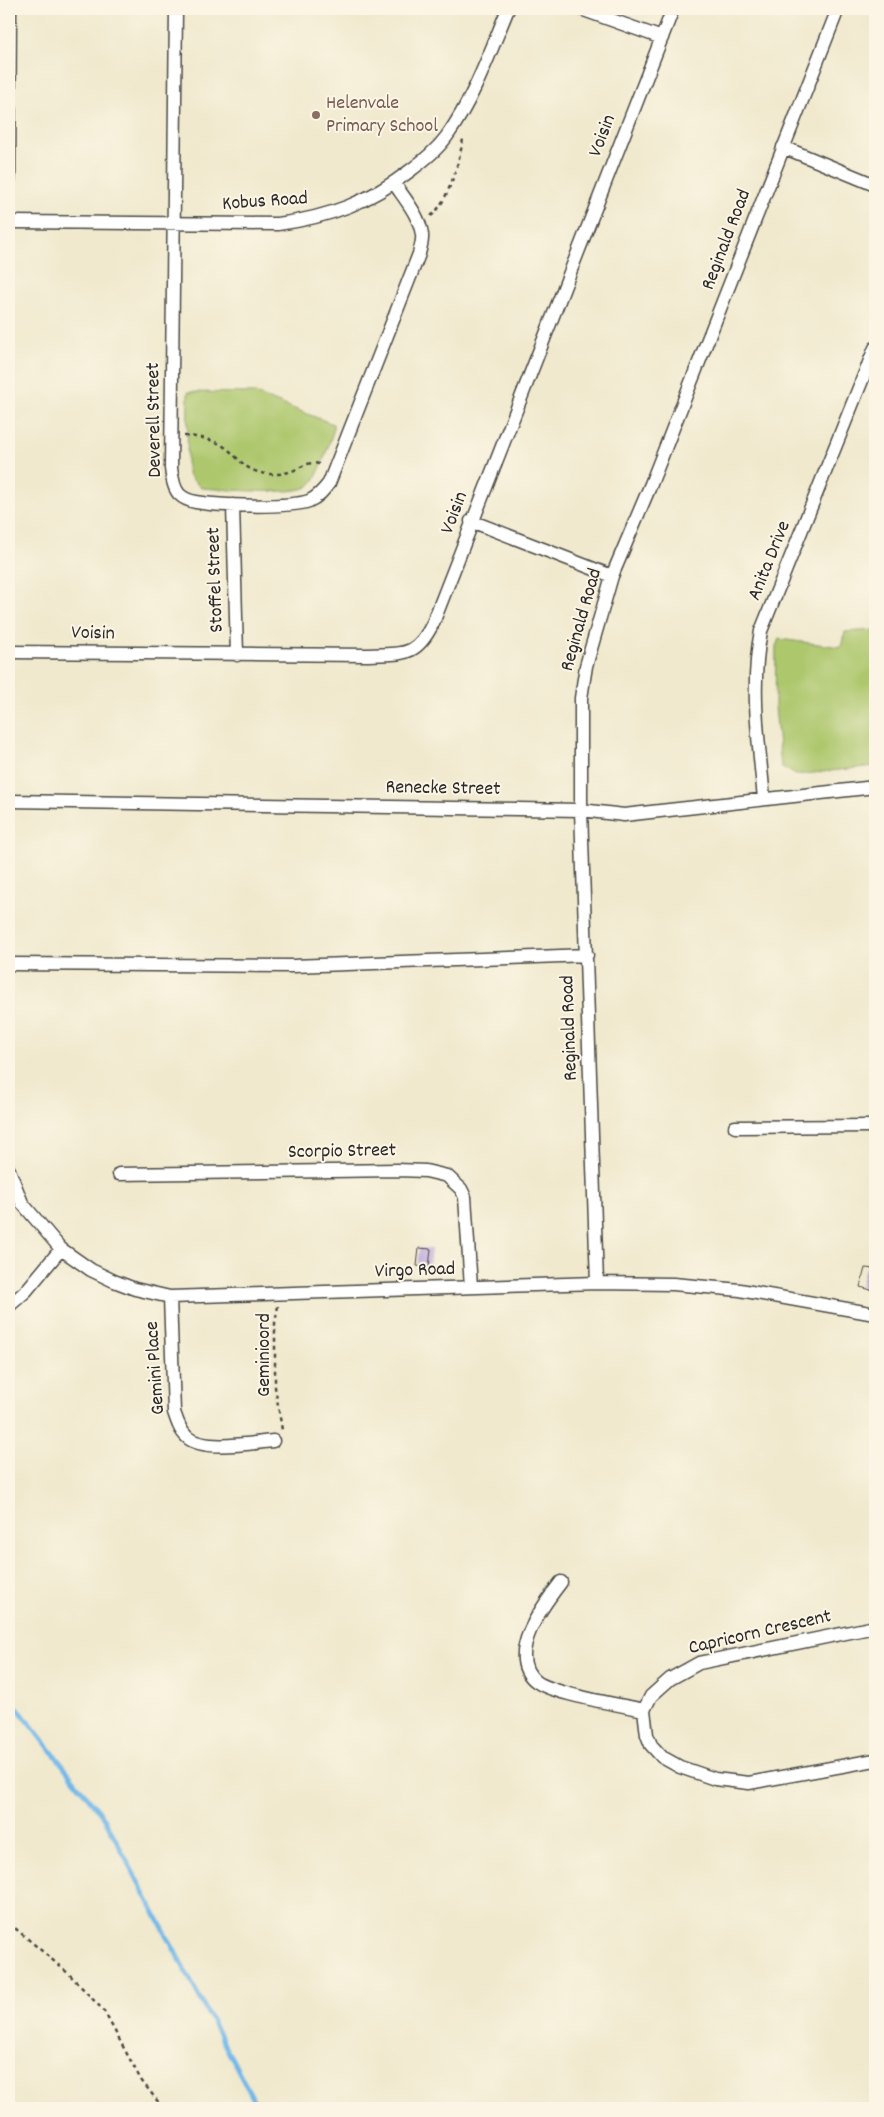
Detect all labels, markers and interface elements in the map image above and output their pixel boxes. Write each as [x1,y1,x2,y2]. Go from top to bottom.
place label: Helenvale Primary School [326,90,438,141]
marker: Helenvale Primary School [310,109,322,121]
street label: Voisin [582,111,624,161]
street label: Kobus Road [221,185,309,219]
street label: Reginald Road [695,186,759,294]
street label: Deverell Street [140,362,170,478]
street label: Voisin [434,488,476,538]
street label: Anita Drive [741,517,799,605]
street label: Stoffel Street [200,527,232,633]
street label: Reginald Road [554,565,610,675]
street label: Voisin [71,620,115,648]
street label: Renecke Street [385,774,501,804]
street label: Reginald Road [554,975,586,1081]
street label: Scorpio Street [288,1137,396,1167]
street label: Virgo Road [374,1256,456,1286]
street label: Geminioord [251,1313,279,1397]
street label: Gemini Place [139,1320,173,1416]
street label: Capricorn Crescent [686,1603,834,1663]

